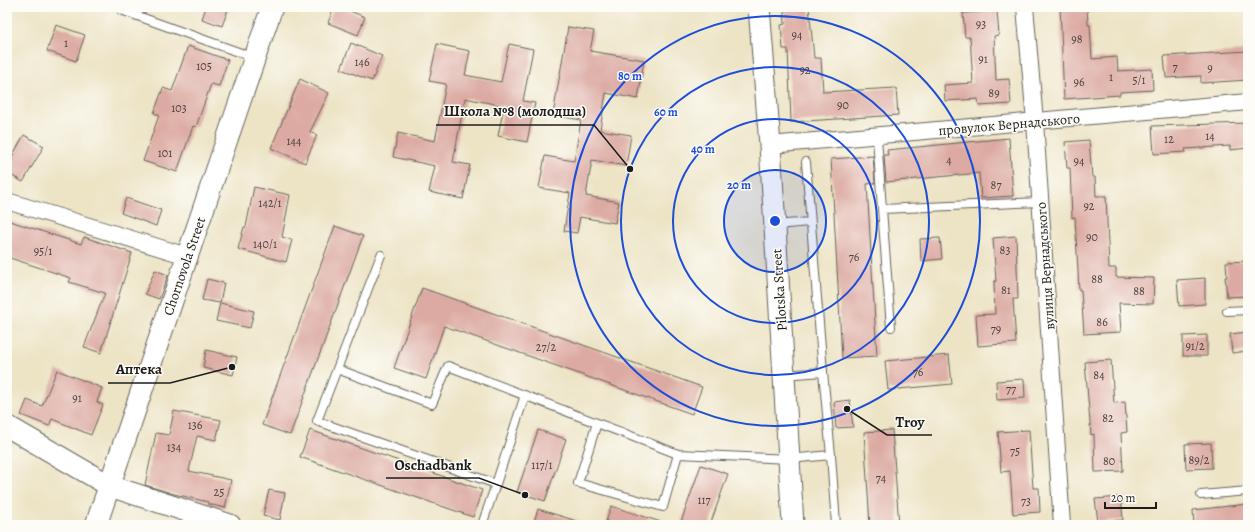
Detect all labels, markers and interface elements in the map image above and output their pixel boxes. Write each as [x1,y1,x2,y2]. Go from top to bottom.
house number: 93 [976,16,986,32]
house number: 94 [792,27,803,43]
house number: 98 [1071,31,1083,47]
house number: 1 [64,35,68,51]
house number: 91 [978,51,988,67]
house number: 146 [354,54,370,70]
house number: 105 [196,58,212,74]
house number: 7 [1172,59,1178,75]
house number: 9 [1207,60,1213,76]
house number: 92 [799,62,811,78]
text: 80 m [618,68,642,84]
house number: 1 [1109,69,1113,85]
house number: 5/1 [1132,72,1146,88]
house number: 96 [1073,74,1085,90]
house number: 89 [988,85,1000,101]
house number: 90 [837,97,849,113]
callout: Школа №8 (молодша) [436,98,594,125]
house number: 103 [171,100,187,116]
text: Школа №8 (молодша) [444,101,586,121]
text: 60 m [654,104,678,120]
street label: провулок Вернадського [937,109,1081,140]
house number: 14 [1205,128,1215,144]
house number: 12 [1164,131,1174,147]
house number: 144 [287,133,302,149]
text: 40 m [691,141,715,157]
house number: 101 [158,145,172,161]
house number: 4 [946,152,952,168]
house number: 94 [1074,153,1085,169]
text: 20 m [727,177,751,193]
house number: 87 [991,177,1002,193]
house number: 142/1 [258,195,282,211]
house number: 92 [1083,198,1095,214]
street label: вулиця Вернадського [1032,201,1059,331]
street label: Chornovola Street [159,214,210,318]
centre of rings [768,214,782,228]
house number: 90 [1086,229,1098,245]
house number: 140/1 [253,236,277,252]
house number: 83 [1000,242,1010,258]
house number: 95/1 [34,243,52,259]
street label: Pilotska Street [767,248,792,332]
house number: 76 [849,249,860,265]
house number: 88 [1091,271,1103,287]
house number: 81 [1001,282,1011,298]
house number: 88 [1133,283,1145,299]
house number: 86 [1096,314,1108,330]
house number: 79 [991,321,1001,337]
house number: 91/2 [1185,338,1205,354]
house number: 27/2 [536,339,556,355]
callout: Аптека [108,356,170,383]
text: Аптека [115,359,163,379]
house number: 76 [913,364,924,380]
house number: 84 [1093,367,1105,383]
house number: 77 [1006,381,1017,397]
house number: 91 [72,390,82,406]
callout: Troy [887,408,932,435]
house number: 82 [1102,410,1114,426]
text: Troy [896,412,925,432]
house number: 136 [188,417,203,433]
house number: 134 [167,439,182,455]
house number: 75 [1010,443,1020,459]
callout: Oschadbank [386,451,479,478]
house number: 89/2 [1189,452,1210,468]
house number: 80 [1103,453,1115,469]
text: Oschadbank [394,455,472,475]
house number: 117/1 [531,457,553,473]
house number: 74 [876,470,887,486]
house number: 25 [214,484,224,500]
scale bar [1105,484,1156,510]
text: 20 m [1111,490,1135,506]
house number: 117 [697,492,712,508]
house number: 73 [1021,493,1031,509]

